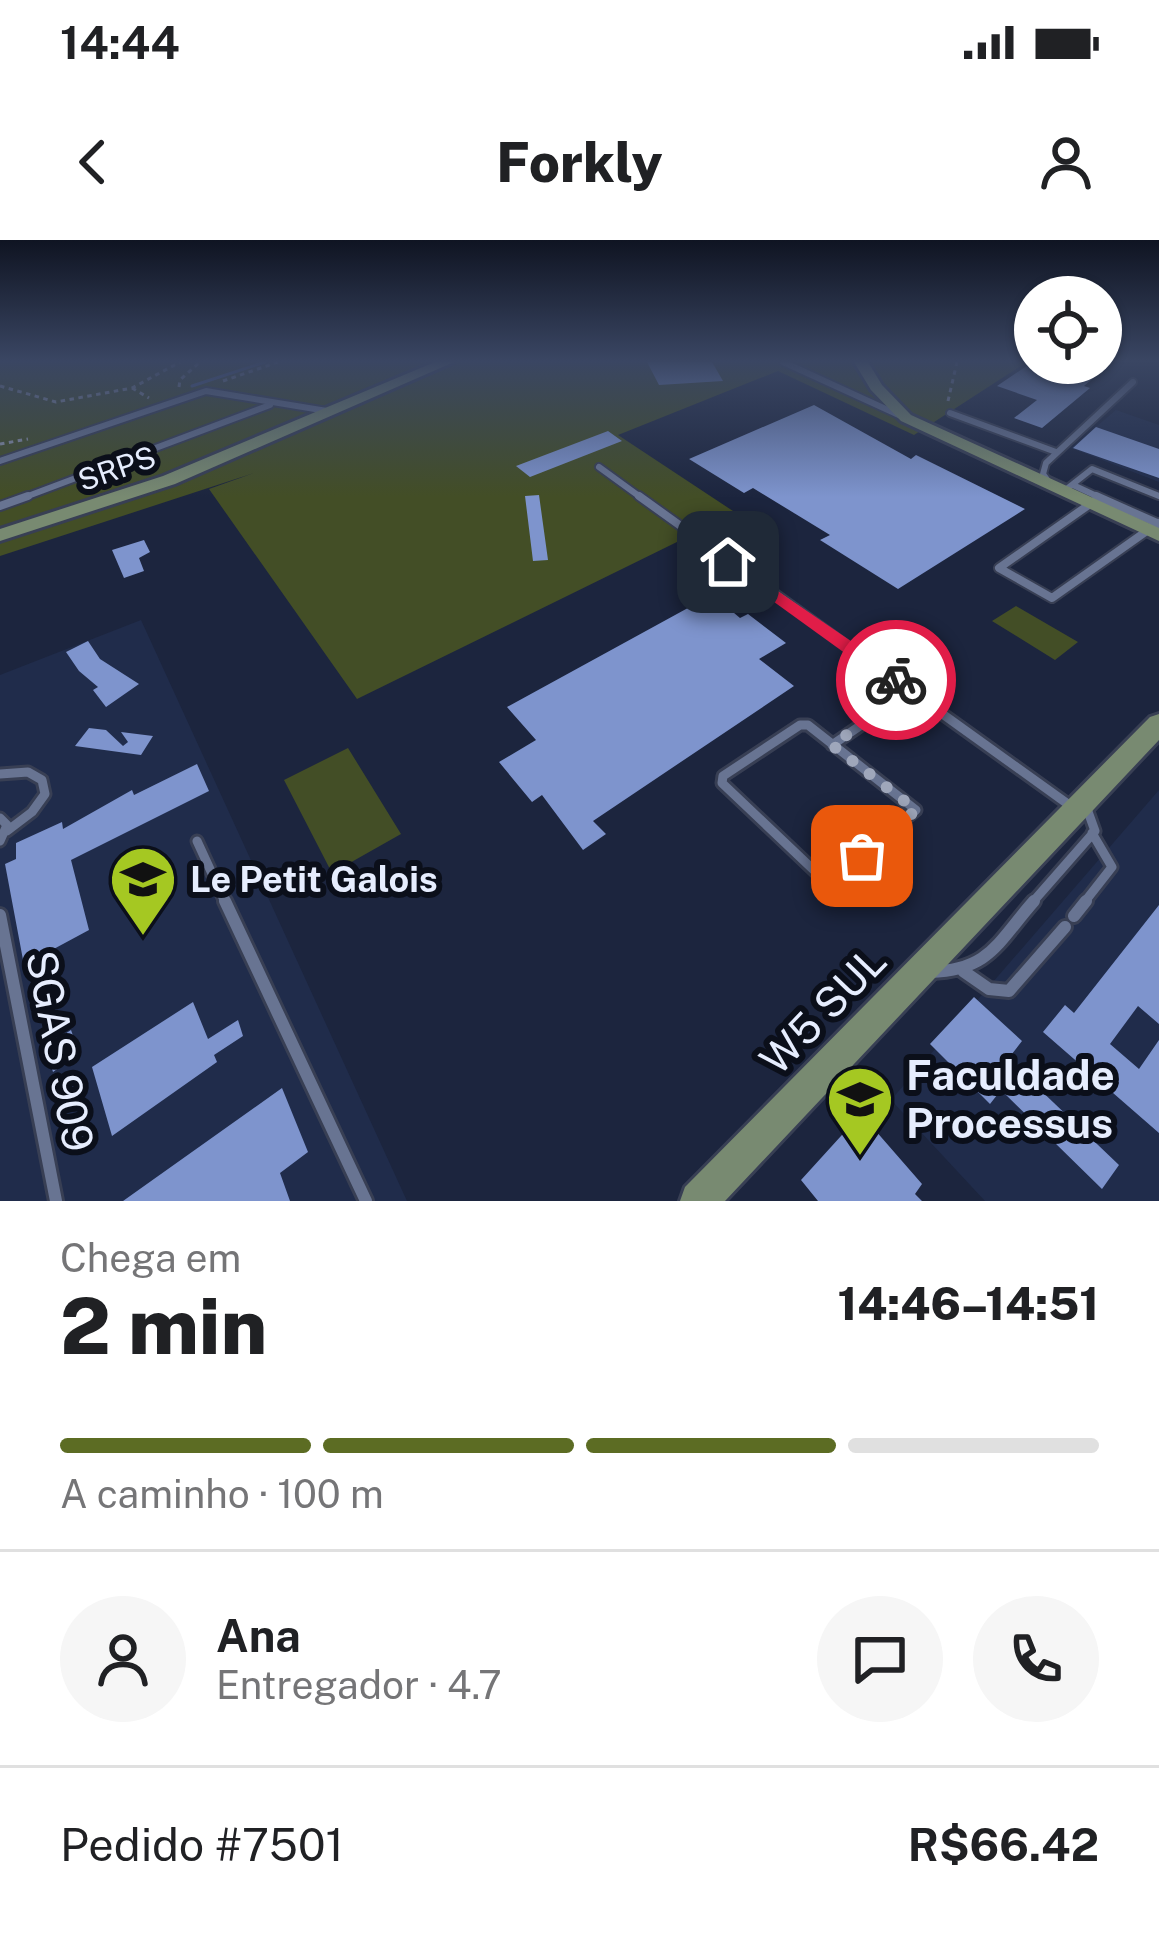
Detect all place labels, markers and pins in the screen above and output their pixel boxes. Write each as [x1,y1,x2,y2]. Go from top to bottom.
pin [677,511,779,613]
pin [811,805,913,907]
school or university icon: Le Petit Galois [108,844,178,938]
place label: Le Petit Galois [190,858,438,900]
place label: Faculdade Processus [906,1050,1115,1147]
school or university icon: Faculdade Processus [825,1064,895,1158]

